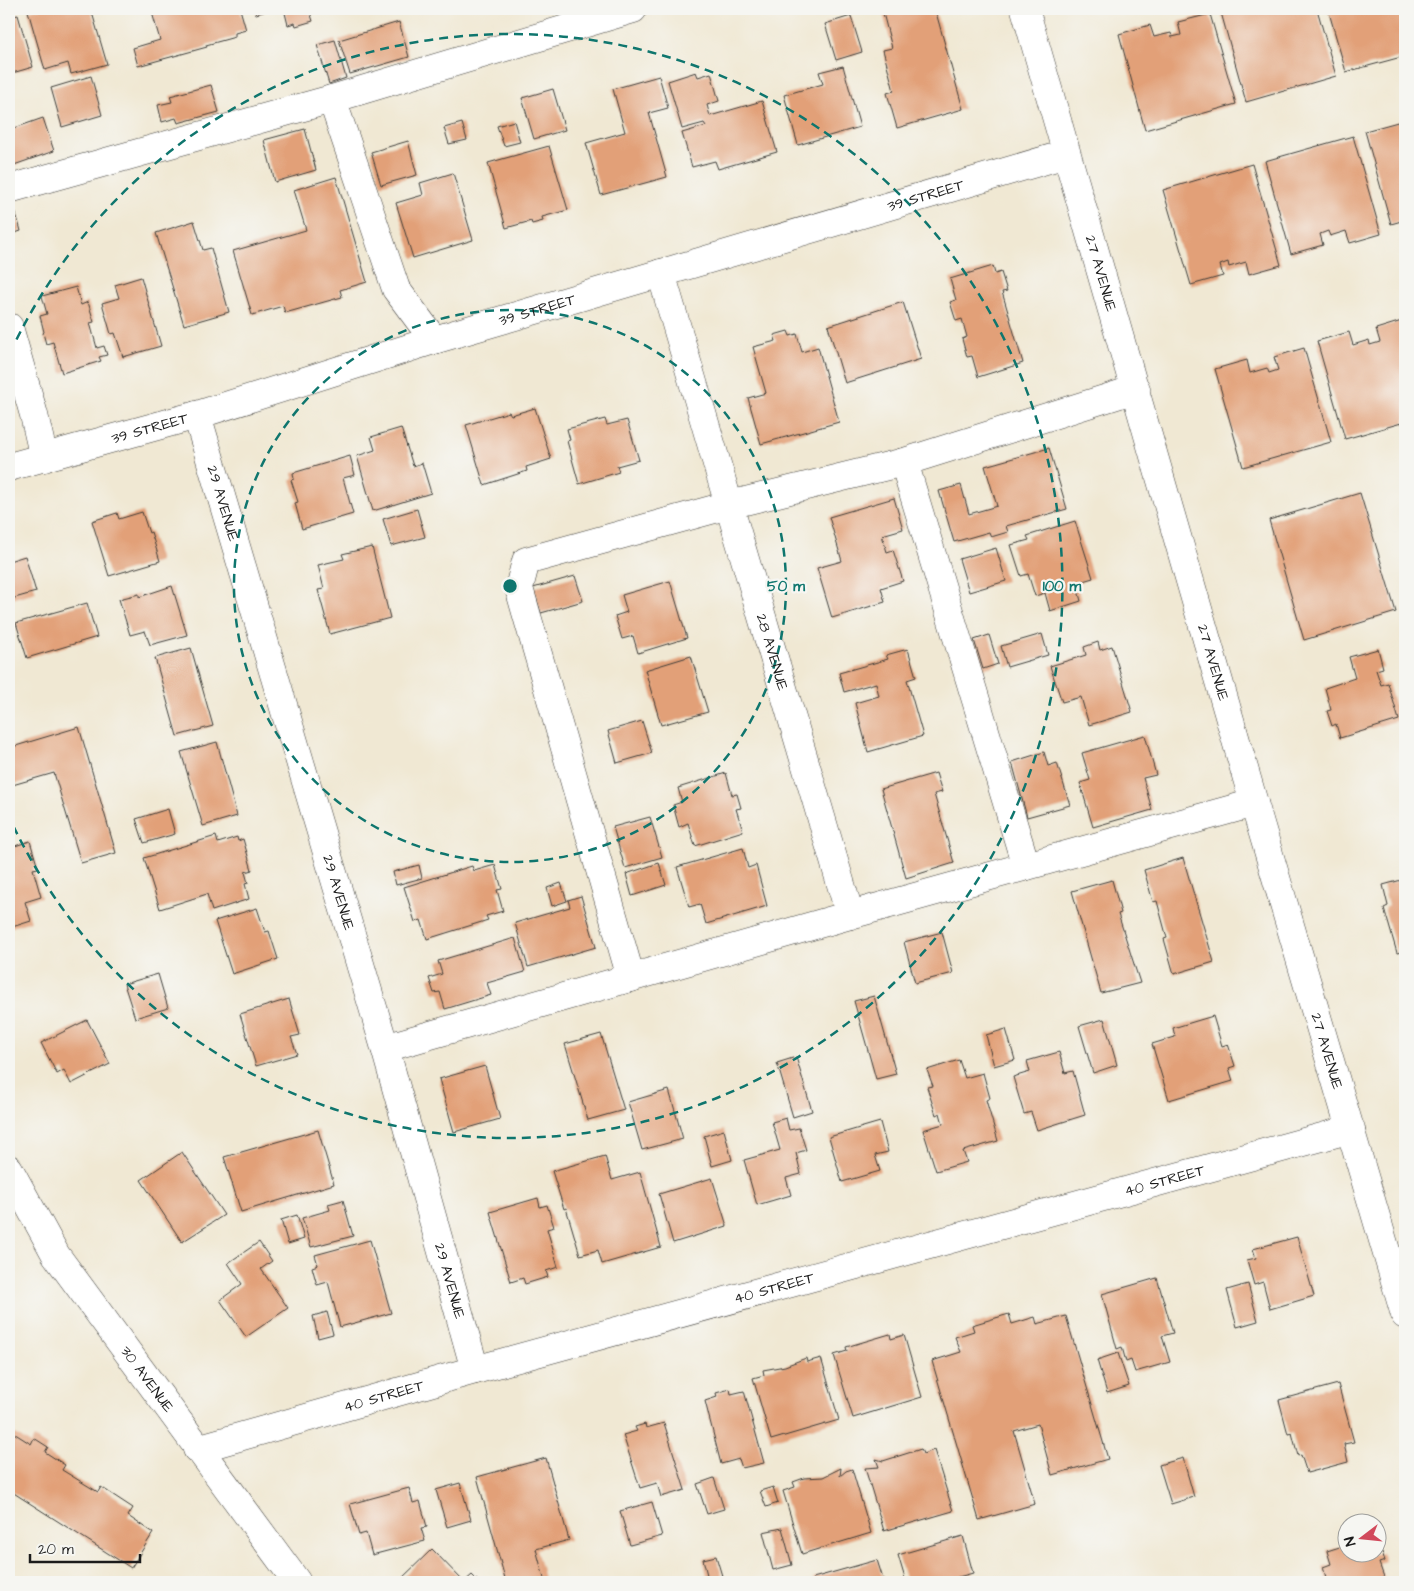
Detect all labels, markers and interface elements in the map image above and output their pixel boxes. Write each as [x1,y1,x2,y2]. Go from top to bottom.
street label: 39 STREET [885,174,967,217]
street label: 27 AVENUE [1080,233,1122,314]
street label: 39 STREET [496,288,578,331]
street label: 39 STREET [109,407,191,449]
street label: 29 AVENUE [202,463,244,544]
text: 50 m [767,576,805,597]
text: 100 m [1043,576,1082,597]
centre of rings [501,577,519,595]
street label: 28 AVENUE [751,611,794,693]
street label: 27 AVENUE [1192,622,1234,703]
street label: 29 AVENUE [318,852,360,933]
street label: 27 AVENUE [1306,1010,1348,1092]
street label: 40 STREET [1122,1159,1208,1201]
street label: 29 AVENUE [429,1240,471,1321]
street label: 40 STREET [731,1267,817,1309]
street label: 30 AVENUE [116,1341,179,1417]
street label: 40 STREET [341,1374,427,1417]
north arrow [1336,1514,1386,1564]
scale bar [30,1531,140,1563]
text: N [1340,1534,1361,1548]
text: 20 m [38,1539,74,1560]

